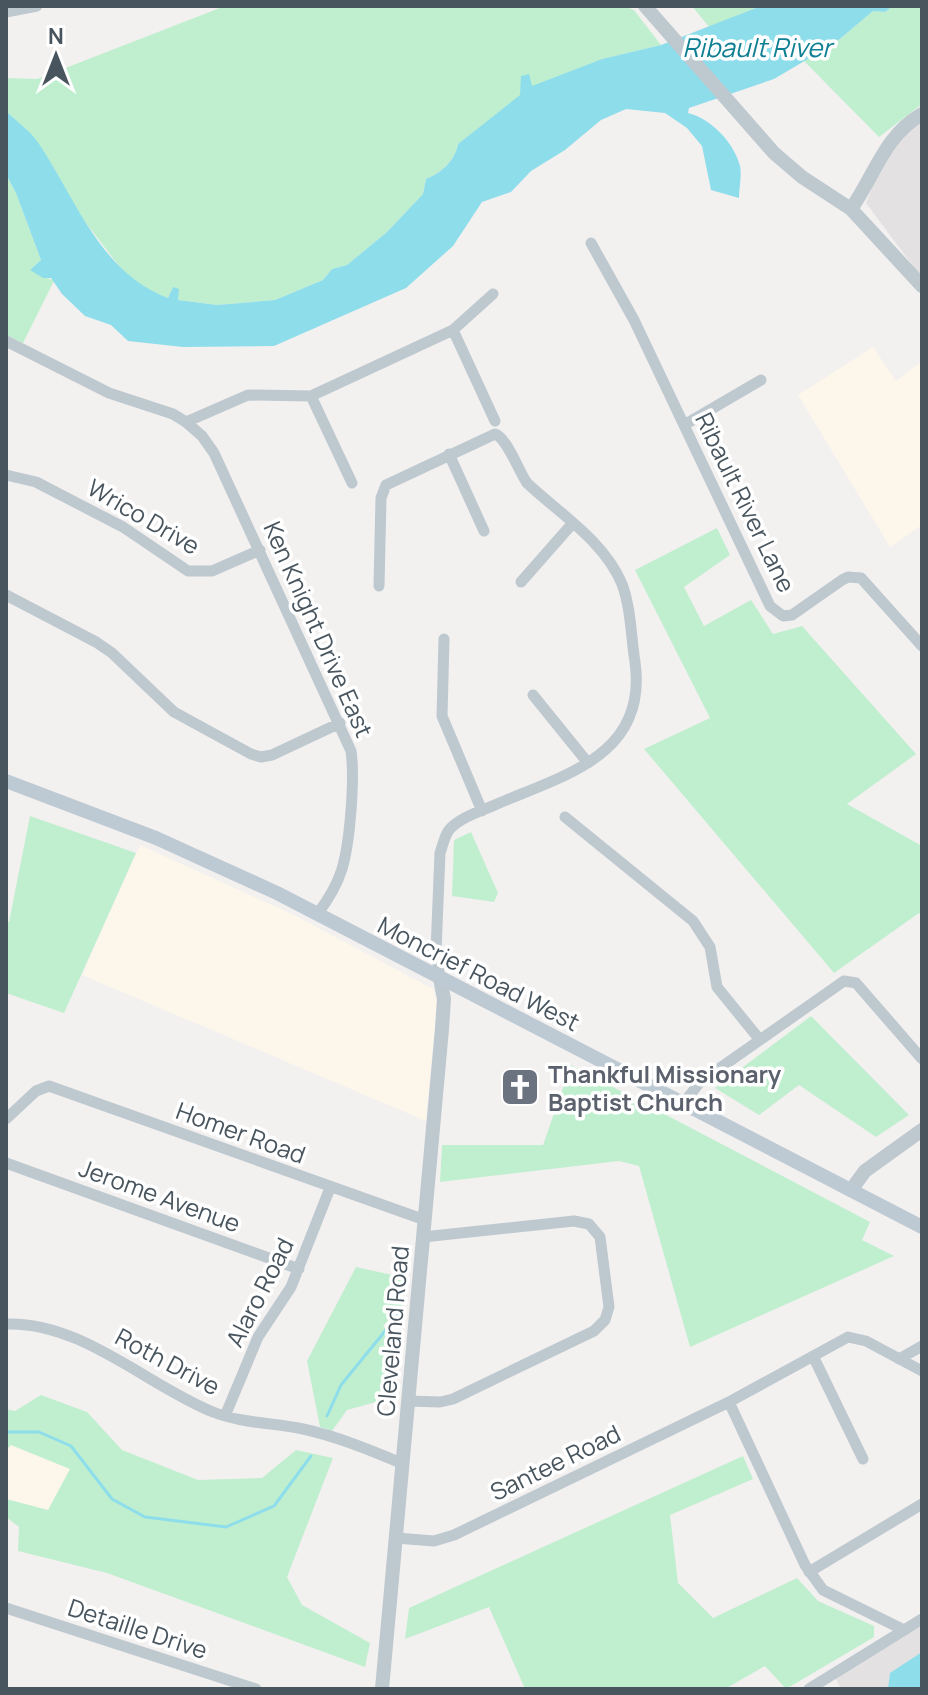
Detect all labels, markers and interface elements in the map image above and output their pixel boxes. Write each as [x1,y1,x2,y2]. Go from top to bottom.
north arrow [16,16,96,96]
text: N [48,21,64,51]
water label: Ribault River [682,29,835,65]
street label: Ribault River Lane [688,407,804,597]
street label: Wrico Drive [82,471,206,561]
street label: Ken Knight Drive East [257,516,381,742]
street label: Moncrief Road West [372,908,586,1038]
place label: Thankful Missionary Baptist Church [548,1057,782,1118]
church icon: Thankful Missionary Baptist Church [499,1066,541,1108]
street label: Homer Road [172,1093,310,1171]
street label: Jerome Avenue [75,1151,245,1239]
street label: Alaro Road [217,1232,301,1352]
street label: Cleveland Road [368,1244,416,1418]
street label: Roth Drive [110,1320,226,1402]
street label: Santee Road [484,1416,626,1508]
street label: Detaille Drive [64,1590,212,1666]

